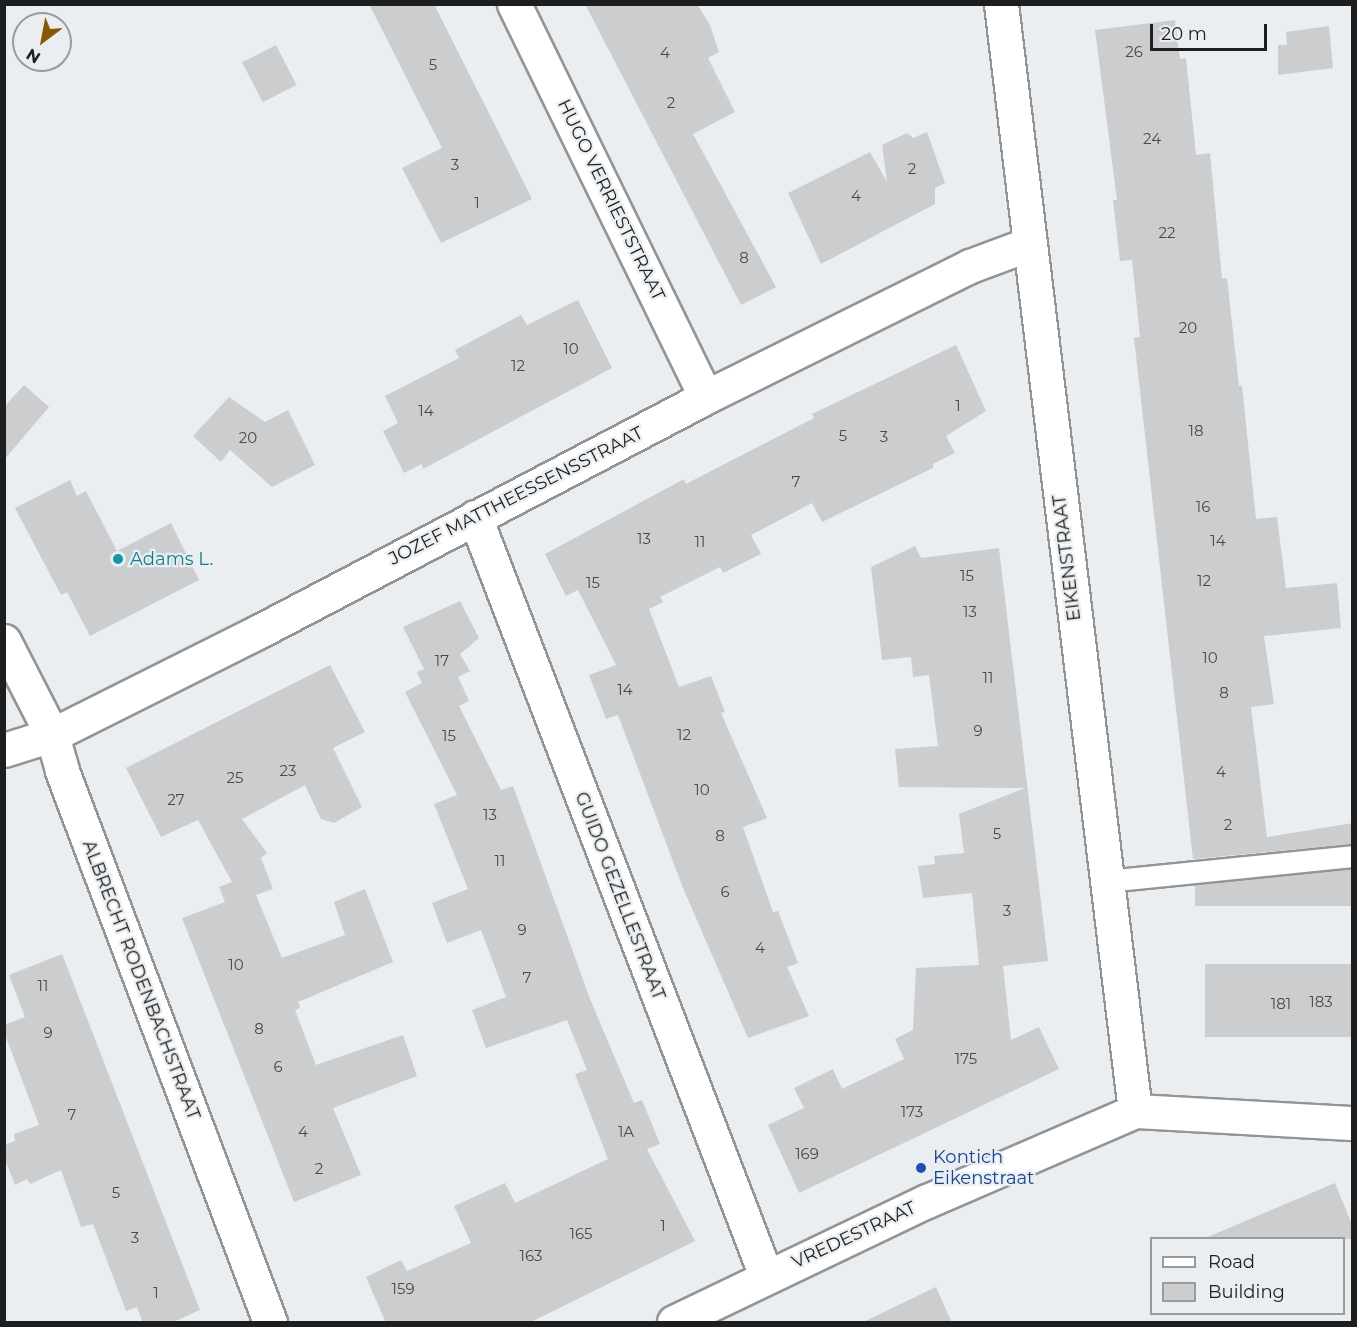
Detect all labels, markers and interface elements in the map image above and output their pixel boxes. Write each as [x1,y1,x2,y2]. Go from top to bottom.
north arrow [12,12,72,72]
scale bar [1153,12,1270,50]
text: 20 m [1161,23,1207,45]
house number: 26 [1125,43,1143,61]
house number: 4 [660,44,670,62]
text: N [23,45,44,67]
house number: 5 [429,56,437,74]
house number: 2 [667,94,675,112]
street label: HUGO VERRIESTSTRAAT [553,96,669,304]
house number: 24 [1143,130,1161,148]
house number: 3 [451,156,459,174]
house number: 2 [908,160,916,178]
house number: 4 [851,187,861,205]
house number: 1 [474,194,480,212]
house number: 22 [1158,224,1176,242]
house number: 8 [739,249,749,267]
house number: 20 [1179,319,1197,337]
house number: 10 [563,340,579,358]
house number: 12 [511,357,525,375]
house number: 1 [955,397,961,415]
house number: 14 [418,402,434,420]
street label: JOZEF MATTHEESSENSSTRAAT [385,422,647,570]
house number: 18 [1189,422,1203,440]
house number: 5 [839,427,847,445]
house number: 3 [880,428,888,446]
house number: 20 [239,429,257,447]
house number: 7 [792,473,800,491]
street label: EIKENSTRAAT [1049,494,1085,622]
house number: 16 [1196,498,1210,516]
house number: 13 [637,530,651,548]
house number: 14 [1210,532,1226,550]
house number: 11 [695,533,705,551]
place label: Adams L. [130,548,213,570]
marker: Adams L. [111,552,125,566]
house number: 15 [960,567,974,585]
house number: 12 [1197,572,1211,590]
house number: 15 [586,574,600,592]
house number: 13 [963,603,977,621]
house number: 10 [1202,649,1218,667]
house number: 17 [435,652,449,670]
house number: 11 [983,669,993,687]
house number: 14 [617,681,633,699]
house number: 8 [1219,684,1229,702]
house number: 9 [973,722,983,740]
house number: 12 [677,726,691,744]
house number: 15 [442,727,456,745]
house number: 23 [280,762,296,780]
house number: 4 [1216,763,1226,781]
house number: 25 [226,769,244,787]
house number: 10 [694,781,710,799]
street label: GUIDO GEZELLESTRAAT [570,789,670,1003]
house number: 27 [167,791,185,809]
house number: 13 [483,806,497,824]
house number: 2 [1224,816,1232,834]
house number: 5 [993,825,1001,843]
house number: 8 [715,827,725,845]
street label: ALBRECHT RODENBACHSTRAAT [78,837,204,1123]
house number: 11 [495,852,505,870]
house number: 6 [720,883,730,901]
house number: 3 [1003,902,1011,920]
house number: 9 [517,921,527,939]
house number: 4 [755,939,765,957]
house number: 10 [228,956,244,974]
house number: 7 [523,969,531,987]
house number: 11 [38,977,48,995]
house number: 183 [1309,993,1333,1011]
house number: 181 [1271,995,1291,1013]
house number: 8 [254,1020,264,1038]
house number: 9 [43,1024,53,1042]
house number: 175 [955,1050,977,1068]
house number: 6 [273,1058,283,1076]
house number: 173 [901,1103,923,1121]
house number: 7 [68,1106,76,1124]
house number: 4 [298,1123,308,1141]
house number: 1A [618,1123,634,1141]
house number: 169 [795,1145,819,1163]
place label: Kontich Eikenstraat [933,1147,1034,1190]
house number: 2 [315,1160,323,1178]
marker: Kontich Eikenstraat [914,1161,928,1175]
house number: 5 [112,1184,120,1202]
street label: VREDESTRAAT [789,1197,919,1273]
house number: 1 [660,1217,666,1235]
house number: 165 [569,1225,593,1243]
house number: 3 [131,1229,139,1247]
legend [1150,1237,1345,1315]
house number: 163 [519,1247,543,1265]
text: Road [1208,1251,1255,1273]
house number: 159 [391,1280,415,1298]
text: Building [1208,1281,1285,1303]
house number: 1 [153,1284,159,1302]

